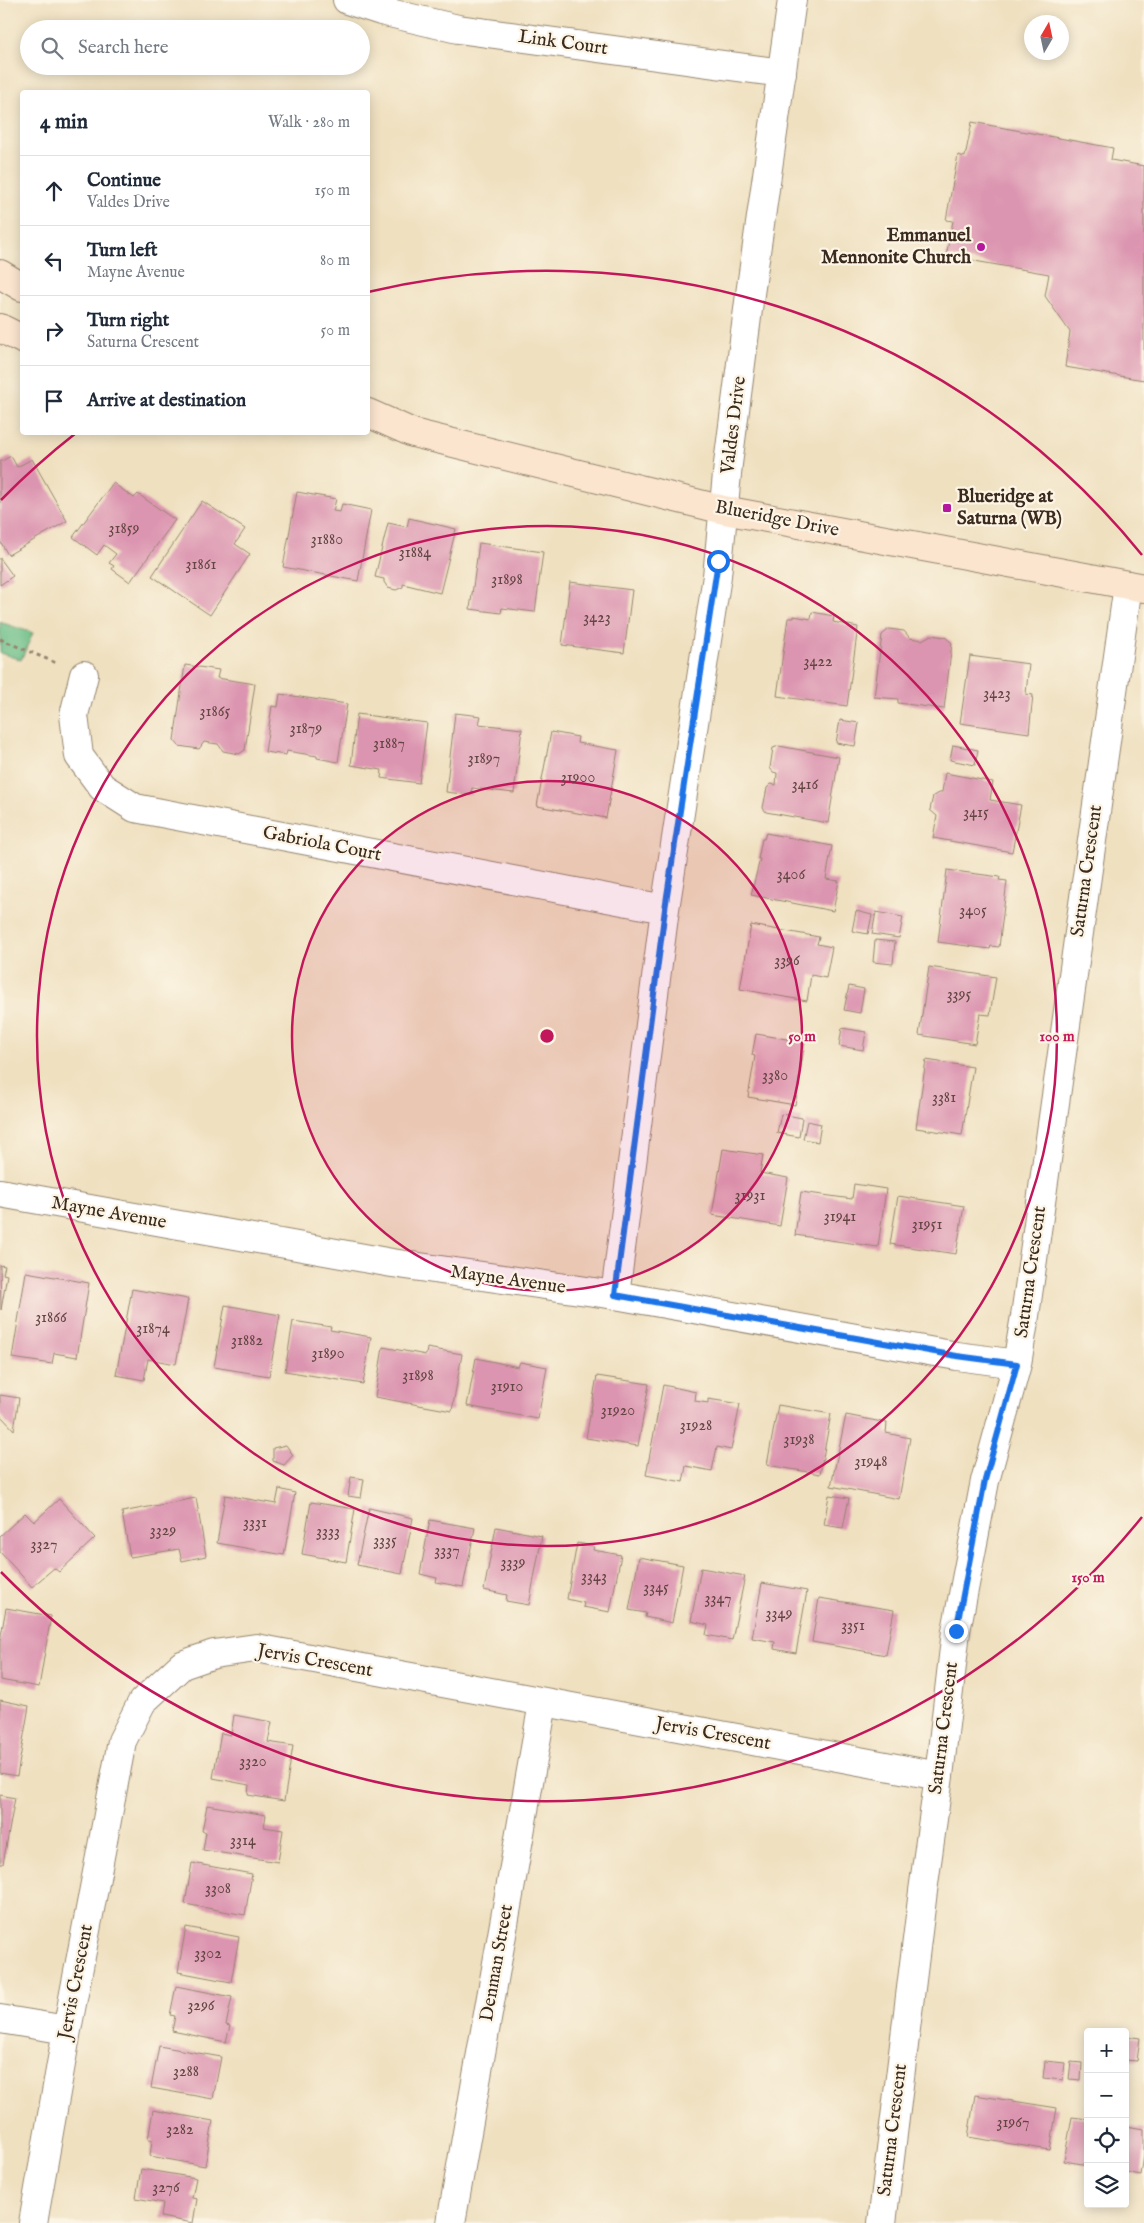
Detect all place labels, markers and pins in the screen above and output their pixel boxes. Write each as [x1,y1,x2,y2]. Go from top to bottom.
place label: Emmanuel Mennonite Church [821,224,972,270]
marker: Emmanuel Mennonite Church [975,241,987,253]
place label: Blueridge at Saturna (WB) [957,485,1062,531]
marker: Blueridge at Saturna (WB) [941,502,953,514]
centre of rings [538,1027,556,1045]

